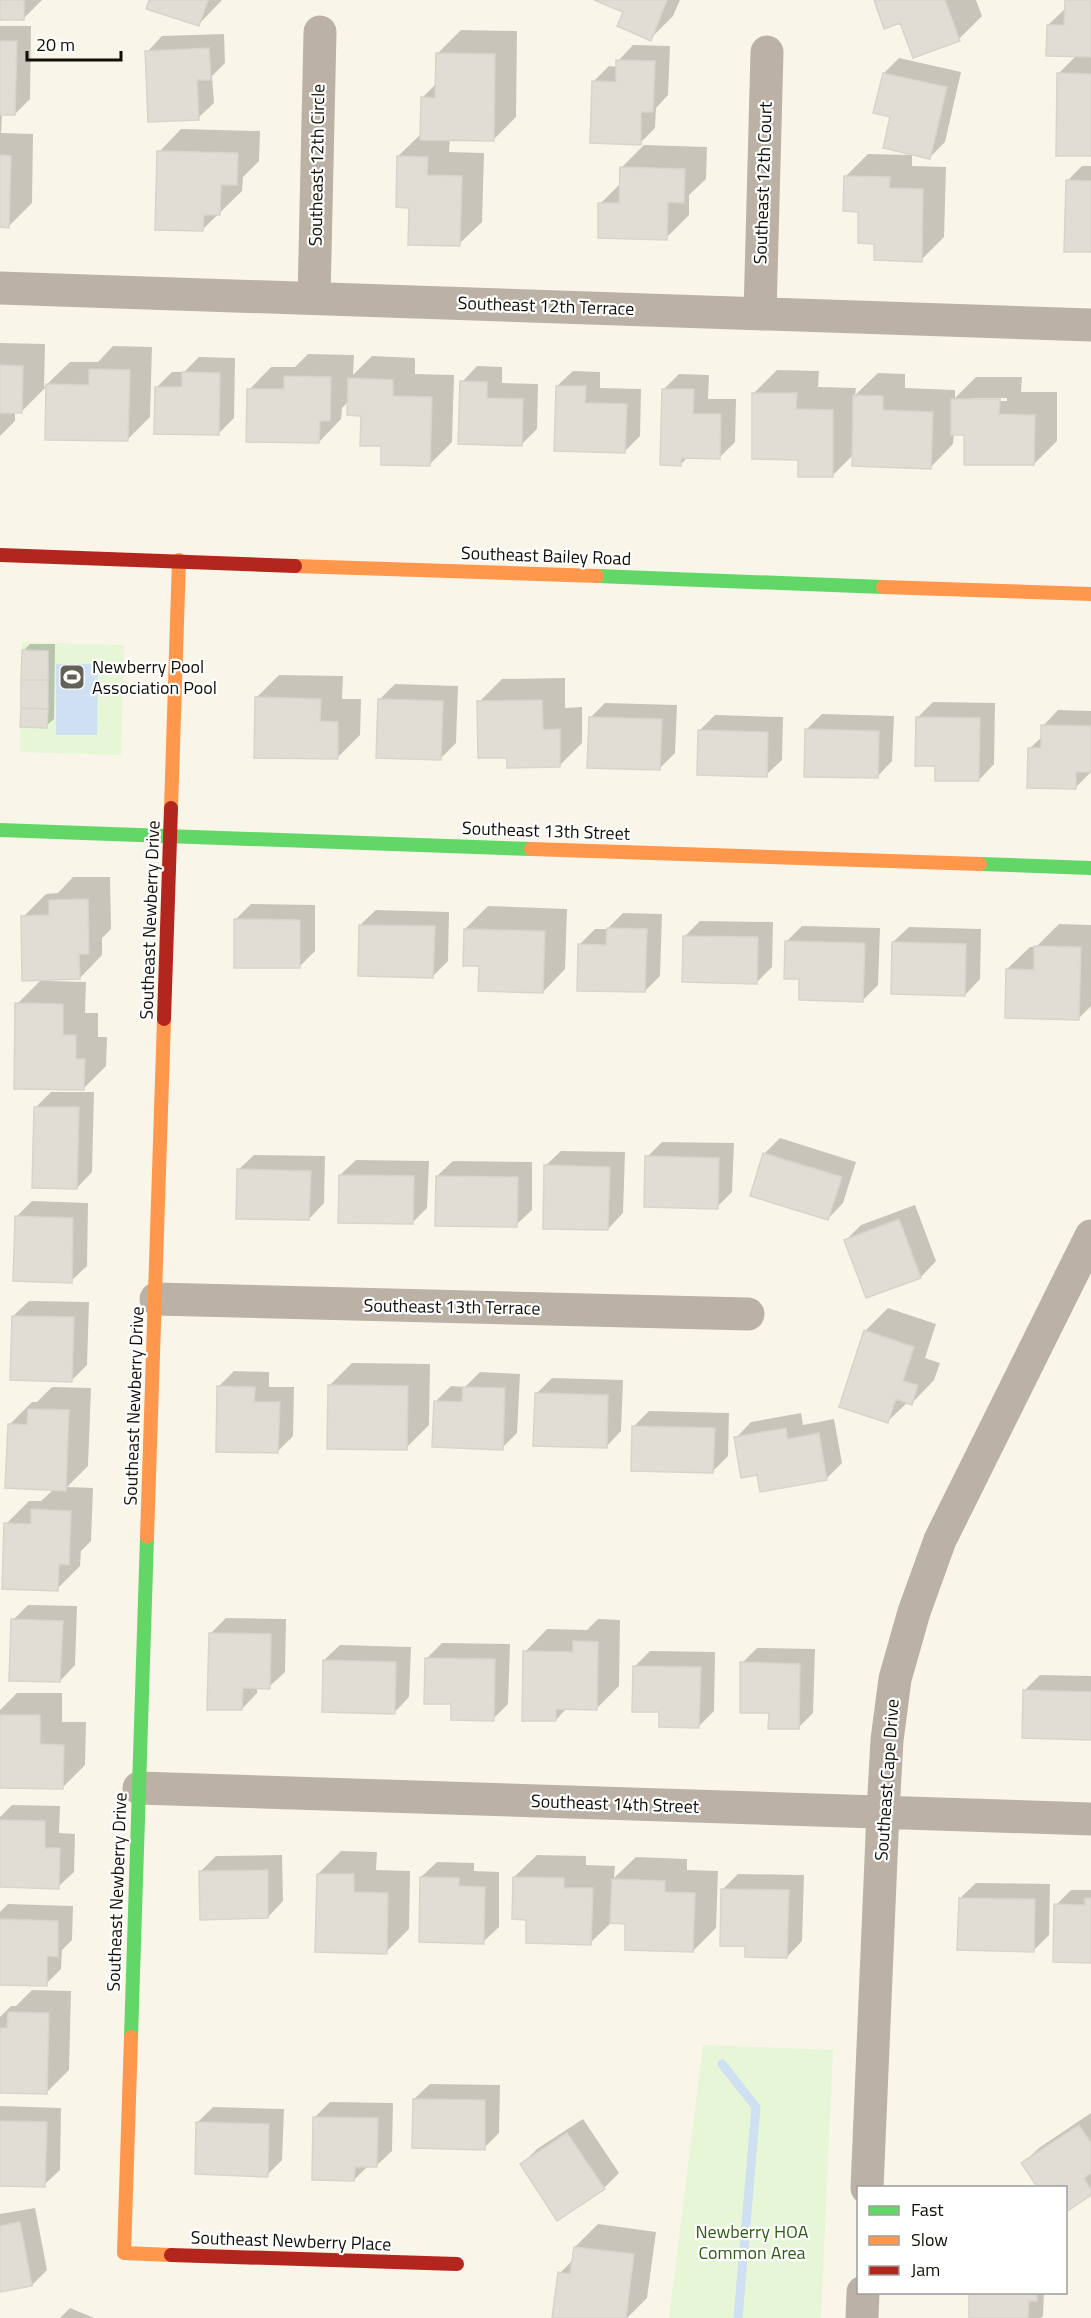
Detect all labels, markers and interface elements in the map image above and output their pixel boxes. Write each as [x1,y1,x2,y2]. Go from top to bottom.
scale bar [27,24,122,62]
text: 20 m [36,31,75,58]
street label: Southeast 12th Circle [302,83,331,246]
street label: Southeast 12th Court [746,100,779,265]
street label: Southeast 12th Terrace [457,289,635,322]
street label: Southeast Bailey Road [460,539,632,572]
place label: Newberry Pool Association Pool [92,653,217,701]
sports icon: Newberry Pool Association Pool [57,662,87,692]
street label: Southeast 13th Street [462,814,631,847]
street label: Southeast Newberry Drive [133,820,166,1020]
street label: Southeast 13th Terrace [363,1291,541,1322]
street label: Southeast Newberry Drive [117,1306,150,1506]
street label: Southeast Cape Drive [867,1698,906,1862]
street label: Southeast 14th Street [531,1787,700,1820]
street label: Southeast Newberry Drive [100,1792,133,1992]
legend [857,2186,1067,2294]
text: Fast [911,2196,944,2223]
park label: Newberry HOA Common Area [695,2218,809,2266]
street label: Southeast Newberry Place [190,2224,392,2257]
text: Slow [911,2226,948,2253]
text: Jam [911,2256,940,2283]

